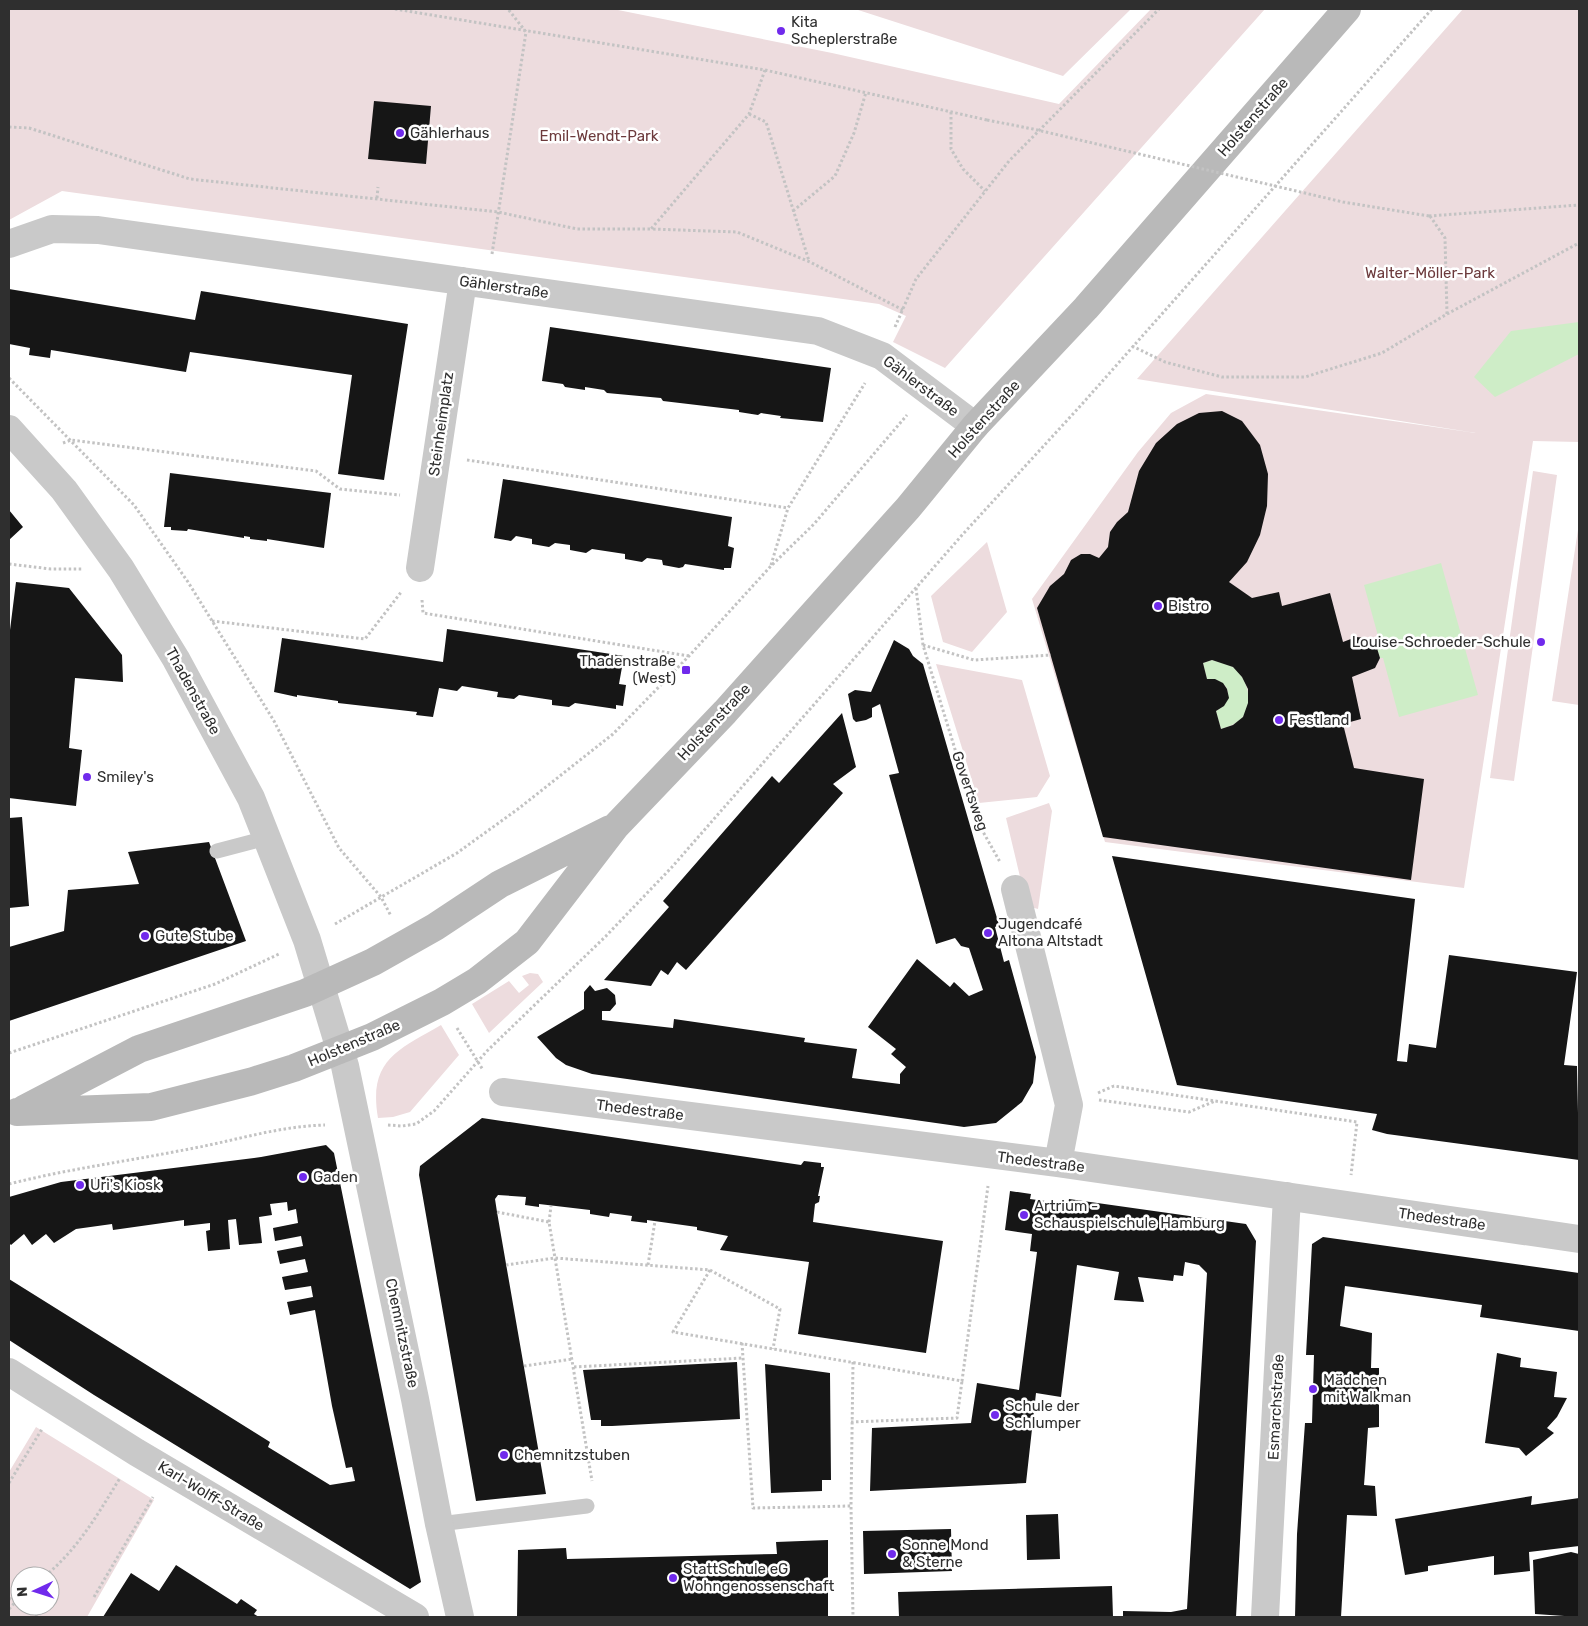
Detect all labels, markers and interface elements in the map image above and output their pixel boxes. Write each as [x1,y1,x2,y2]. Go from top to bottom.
place label: Kita Scheplerstraße [791,13,897,48]
marker: Kita Scheplerstraße [775,25,787,37]
street label: Holstenstraße [1214,74,1292,160]
place label: Gählerhaus [410,124,490,142]
marker: Gählerhaus [394,127,406,139]
park label: Emil-Wendt-Park [540,127,659,145]
park label: Walter-Möller-Park [1365,264,1495,282]
street label: Gählerstraße [458,272,550,302]
street label: Gählerstraße [880,352,962,420]
street label: Steinheimplatz [425,370,457,477]
street label: Holstenstraße [944,376,1024,462]
place label: Bistro [1168,597,1209,615]
marker: Bistro [1152,600,1164,612]
place label: Louise-Schroeder-Schule [1352,633,1531,651]
marker: Louise-Schroeder-Schule [1535,636,1547,648]
street label: Thadenstraße [162,644,224,738]
place label: Thadenstraße (West) [579,652,676,687]
marker: Thadenstraße (West) [680,664,692,676]
street label: Holstenstraße [674,680,754,764]
place label: Festland [1289,711,1349,729]
marker: Festland [1273,714,1285,726]
street label: Govertsweg [948,749,992,833]
place label: Smiley's [97,768,154,786]
marker: Smiley's [81,771,93,783]
place label: Jugendcafé Altona Altstadt [998,915,1103,950]
place label: Gute Stube [155,927,234,945]
marker: Jugendcafé Altona Altstadt [982,927,994,939]
marker: Gute Stube [139,930,151,942]
street label: Holstenstraße [305,1015,403,1071]
street label: Thedestraße [595,1096,685,1124]
street label: Thedestraße [996,1148,1086,1176]
place label: Gaden [313,1168,358,1186]
marker: Gaden [297,1171,309,1183]
place label: Uri's Kiosk [90,1176,161,1194]
marker: Uri's Kiosk [74,1179,86,1191]
place label: Artrium - Schauspielschule Hamburg [1034,1197,1225,1232]
street label: Thedestraße [1397,1204,1487,1234]
marker: Artrium - Schauspielschule Hamburg [1018,1209,1030,1221]
street label: Chemnitzstraße [382,1277,422,1389]
street label: Esmarchstraße [1264,1354,1288,1460]
place label: Mädchen mit Walkman [1323,1371,1411,1406]
marker: Mädchen mit Walkman [1307,1383,1319,1395]
place label: Schule der Schlumper [1005,1397,1081,1432]
marker: Schule der Schlumper [989,1409,1001,1421]
place label: Chemnitzstuben [514,1446,630,1464]
marker: Chemnitzstuben [498,1449,510,1461]
street label: Karl-Wolff-Straße [155,1457,267,1535]
place label: Sonne Mond & Sterne [902,1536,989,1571]
marker: Sonne Mond & Sterne [886,1548,898,1560]
place label: StattSchule eG Wohngenossenschaft [683,1560,834,1595]
north arrow [10,1566,60,1616]
marker: StattSchule eG Wohngenossenschaft [667,1572,679,1584]
text: N [14,1586,31,1597]

